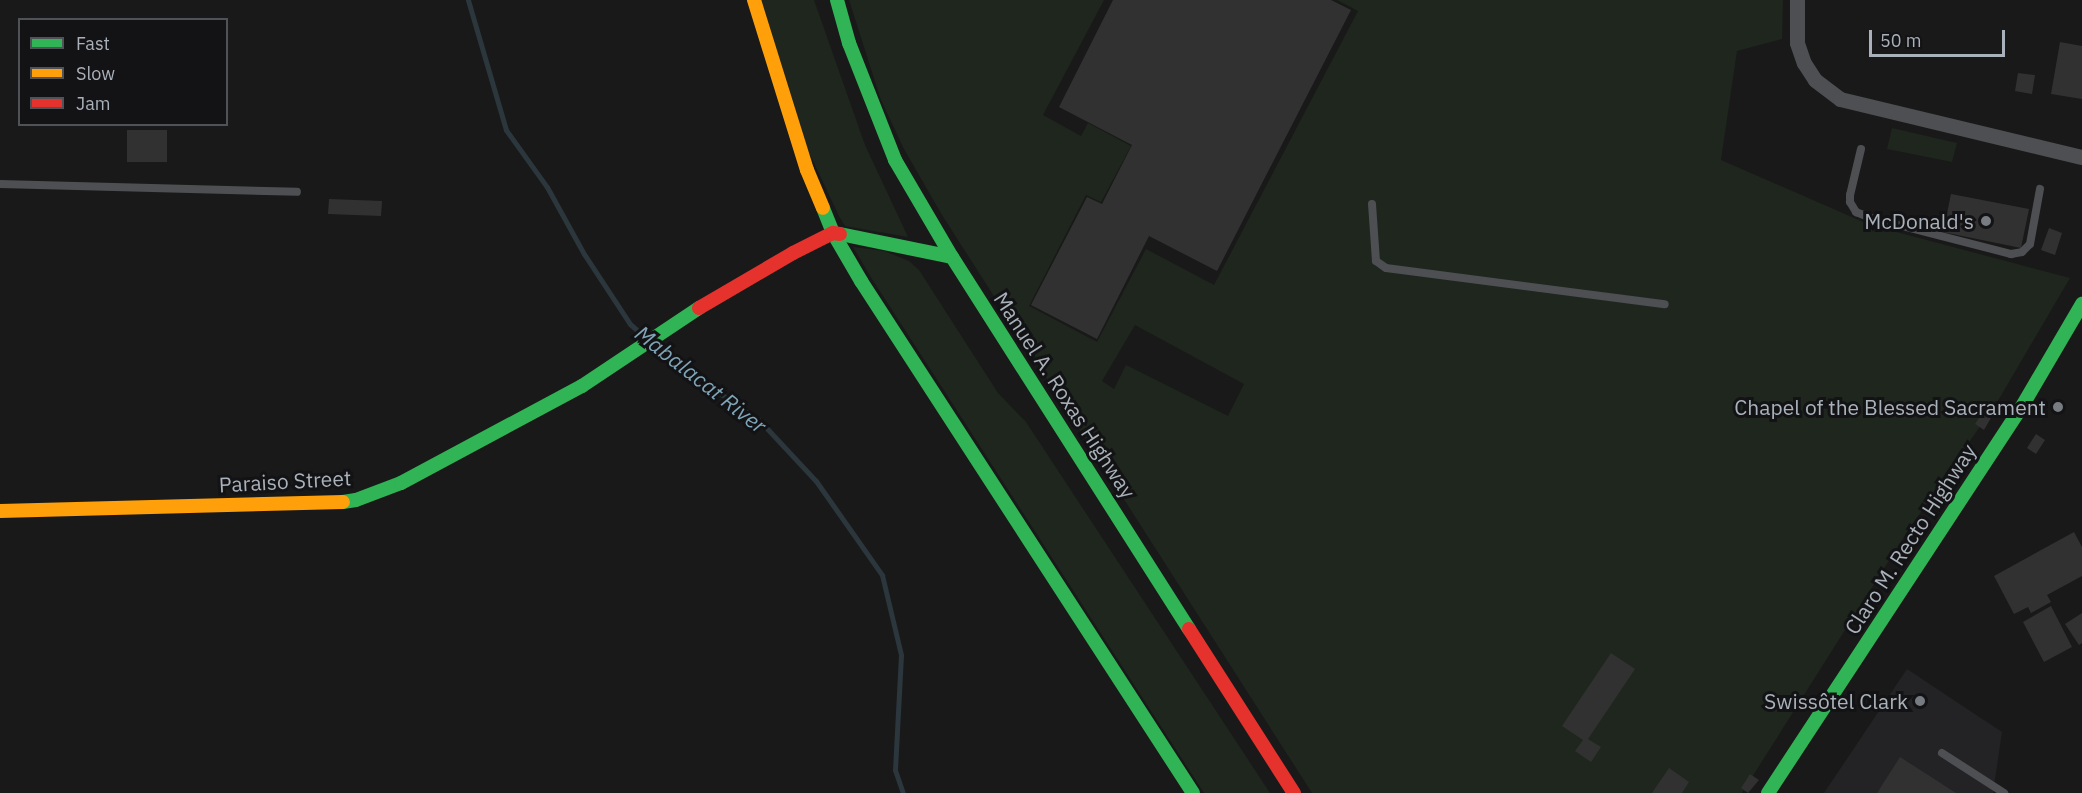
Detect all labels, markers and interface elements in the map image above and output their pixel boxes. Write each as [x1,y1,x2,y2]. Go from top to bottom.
legend [18,18,228,126]
scale bar [1872,18,2008,56]
text: 50 m [1880,29,1922,52]
text: Fast [76,32,110,55]
text: Slow [76,62,115,85]
text: Jam [76,92,111,115]
place label: McDonald's [1864,208,1974,234]
marker: McDonald's [1979,214,1993,228]
street label: Manuel A. Roxas Highway [989,287,1141,503]
water label: Mabalacat River [630,320,772,438]
place label: Chapel of the Blessed Sacrament [1734,394,2046,420]
marker: Chapel of the Blessed Sacrament [2051,400,2065,414]
street label: Claro M. Recto Highway [1839,439,1981,639]
street label: Paraiso Street [218,465,352,497]
place label: Swissôtel Clark [1764,688,1908,714]
marker: Swissôtel Clark [1913,694,1927,708]

